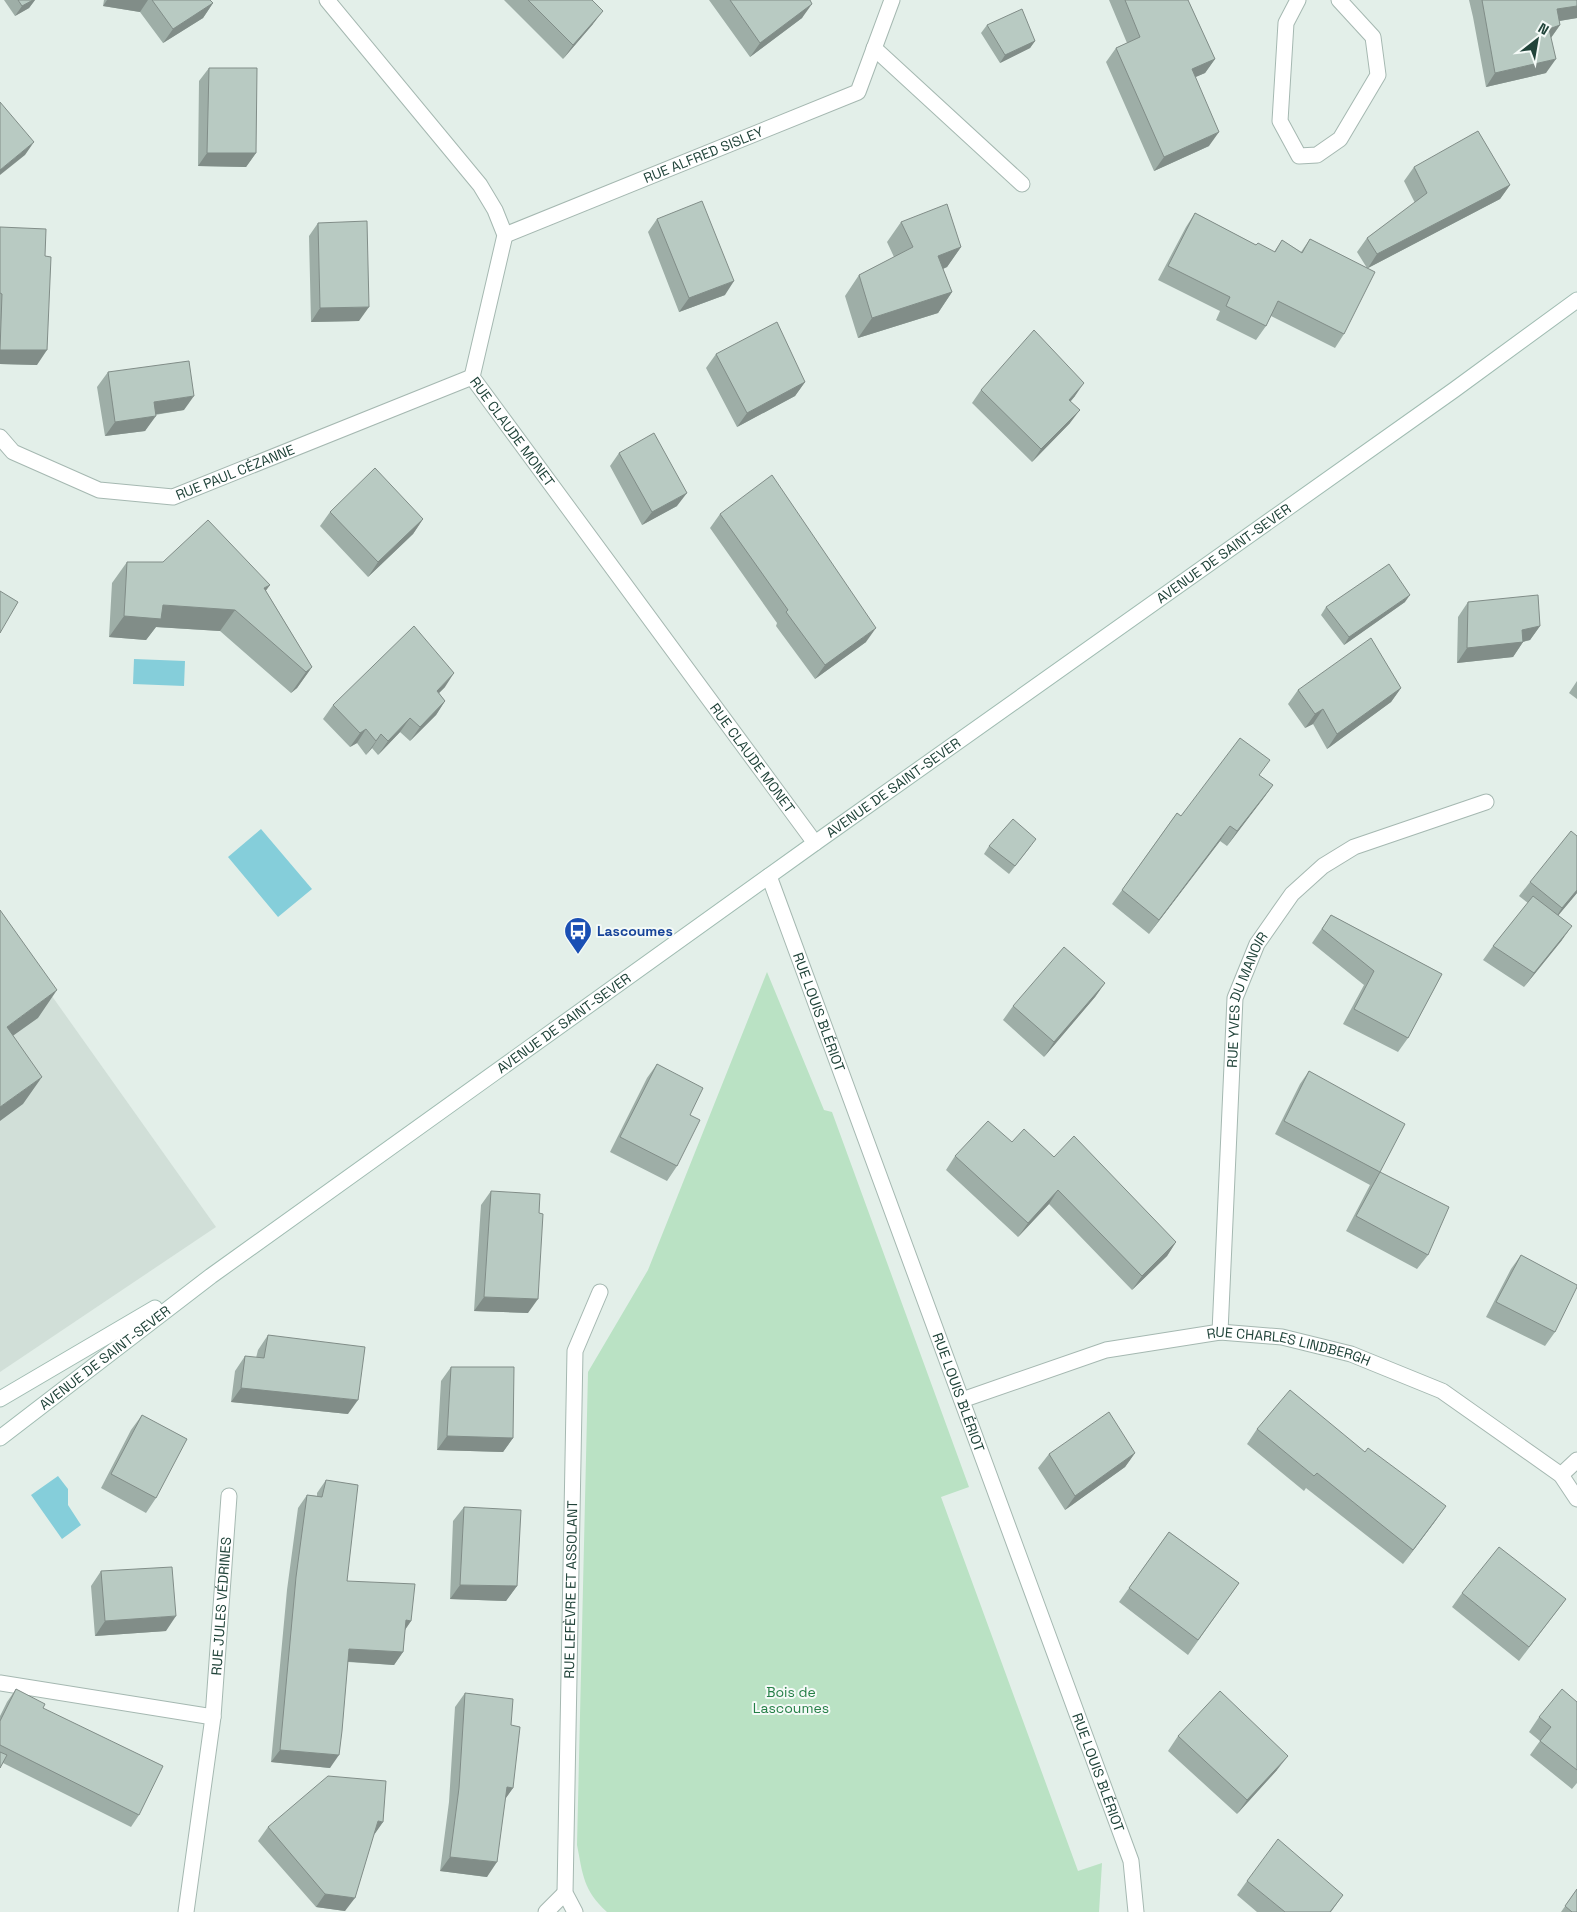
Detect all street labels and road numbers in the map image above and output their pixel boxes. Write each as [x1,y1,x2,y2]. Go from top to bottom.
street label: RUE ALFRED SISLEY [641,122,766,187]
street label: RUE CLAUDE MONET [466,373,559,490]
street label: RUE PAUL CÉZANNE [173,440,297,504]
street label: AVENUE DE SAINT-SEVER [1153,499,1295,607]
street label: RUE CLAUDE MONET [706,699,799,816]
street label: AVENUE DE SAINT-SEVER [822,734,964,841]
street label: RUE YVES DU MANOIR [1223,928,1272,1068]
street label: RUE LOUIS BLÉRIOT [789,950,849,1074]
street label: AVENUE DE SAINT-SEVER [493,969,635,1077]
street label: AVENUE DE SAINT-SEVER [35,1301,174,1414]
street label: RUE CHARLES LINDBERGH [1205,1323,1373,1370]
street label: RUE LOUIS BLÉRIOT [929,1330,989,1454]
street label: RUE LEFÈVRE ET ASSOLANT [560,1500,581,1679]
street label: RUE JULES VÉDRINES [207,1536,235,1676]
street label: RUE LOUIS BLÉRIOT [1068,1710,1129,1834]

